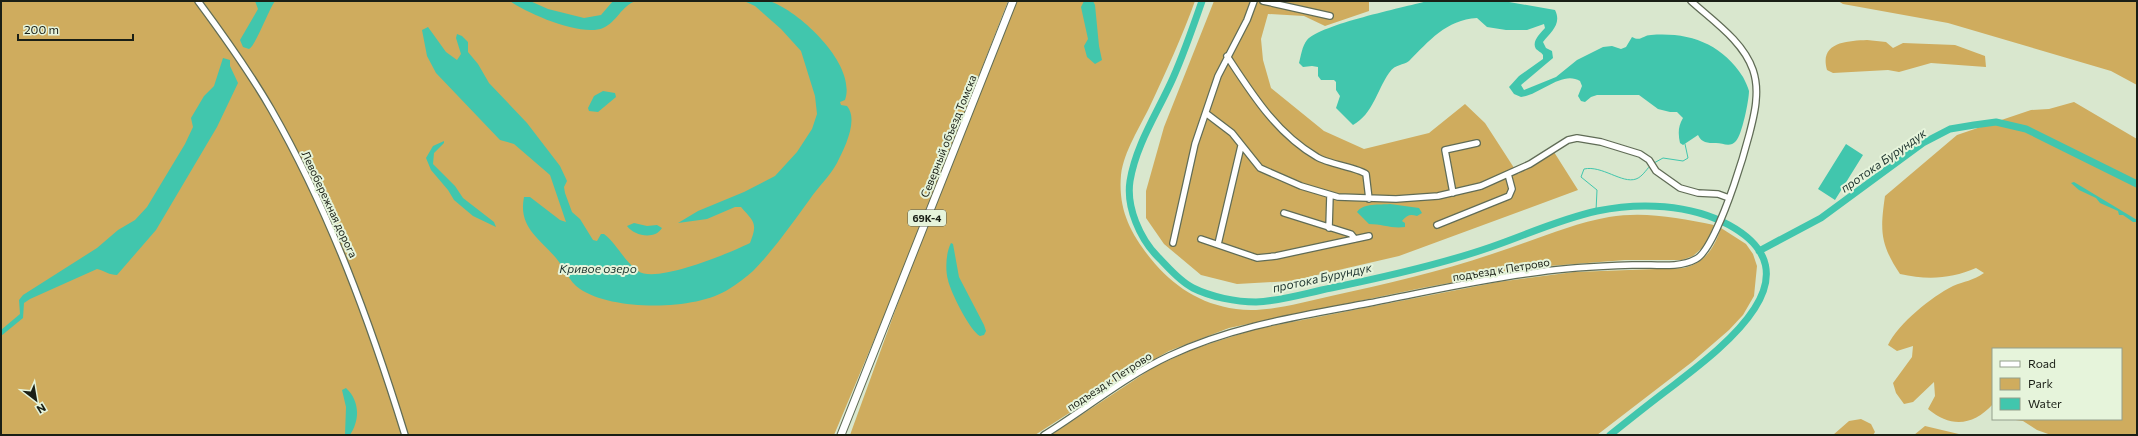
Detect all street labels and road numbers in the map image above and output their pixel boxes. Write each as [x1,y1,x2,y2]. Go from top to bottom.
street label: Северный объезд Томска [917,73,979,199]
street label: Левобережная дорога [300,149,360,259]
road number: 69К-4 [908,210,946,226]
street label: подъезд к Петрово [1451,255,1551,283]
street label: подъезд к Петрово [1064,349,1154,413]

